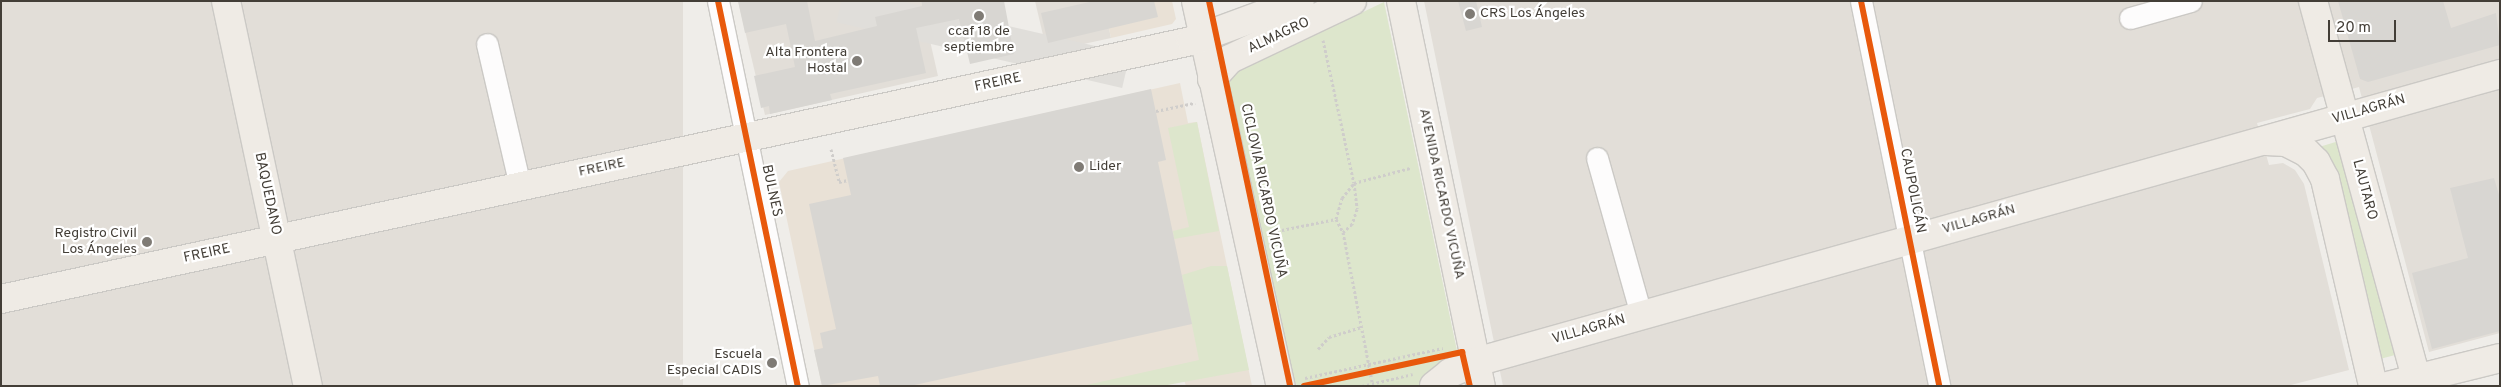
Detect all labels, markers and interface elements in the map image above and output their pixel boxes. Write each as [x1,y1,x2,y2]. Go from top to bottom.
place label: CRS Los Ángeles [1480,6,1586,22]
marker: CRS Los Ángeles [1464,8,1476,20]
marker: ccaf 18 de septiembre [973,10,985,22]
scale bar [2331,10,2398,42]
street label: ALMAGRO [1246,14,1312,58]
text: 20 m [2336,19,2371,38]
place label: ccaf 18 de septiembre [944,24,1014,56]
place label: Alta Frontera Hostal [765,45,847,78]
marker: Alta Frontera Hostal [851,55,863,67]
street label: FREIRE [973,70,1023,96]
street label: VILLAGRÁN [2330,92,2408,128]
street label: CICLOVIA RICARDO VICUÑA [1236,102,1290,280]
street label: AVENIDA RICARDO VICUÑA [1415,106,1467,282]
street label: CAUPOLICÁN [1896,147,1928,235]
street label: BAQUEDANO [250,151,284,237]
street label: FREIRE [577,155,627,181]
street label: LAUTARO [2348,158,2380,222]
place label: Lider [1089,159,1121,175]
marker: Lider [1073,161,1085,173]
street label: BULNES [757,163,785,219]
street label: VILLAGRÁN [1940,202,2018,238]
place label: Registro Civil Los Ángeles [54,226,137,258]
marker: Registro Civil Los Ángeles [141,236,153,248]
street label: FREIRE [182,241,232,267]
street label: VILLAGRÁN [1550,312,1628,348]
place label: Escuela Especial CADIS [667,347,762,380]
marker: Escuela Especial CADIS [766,357,778,369]

